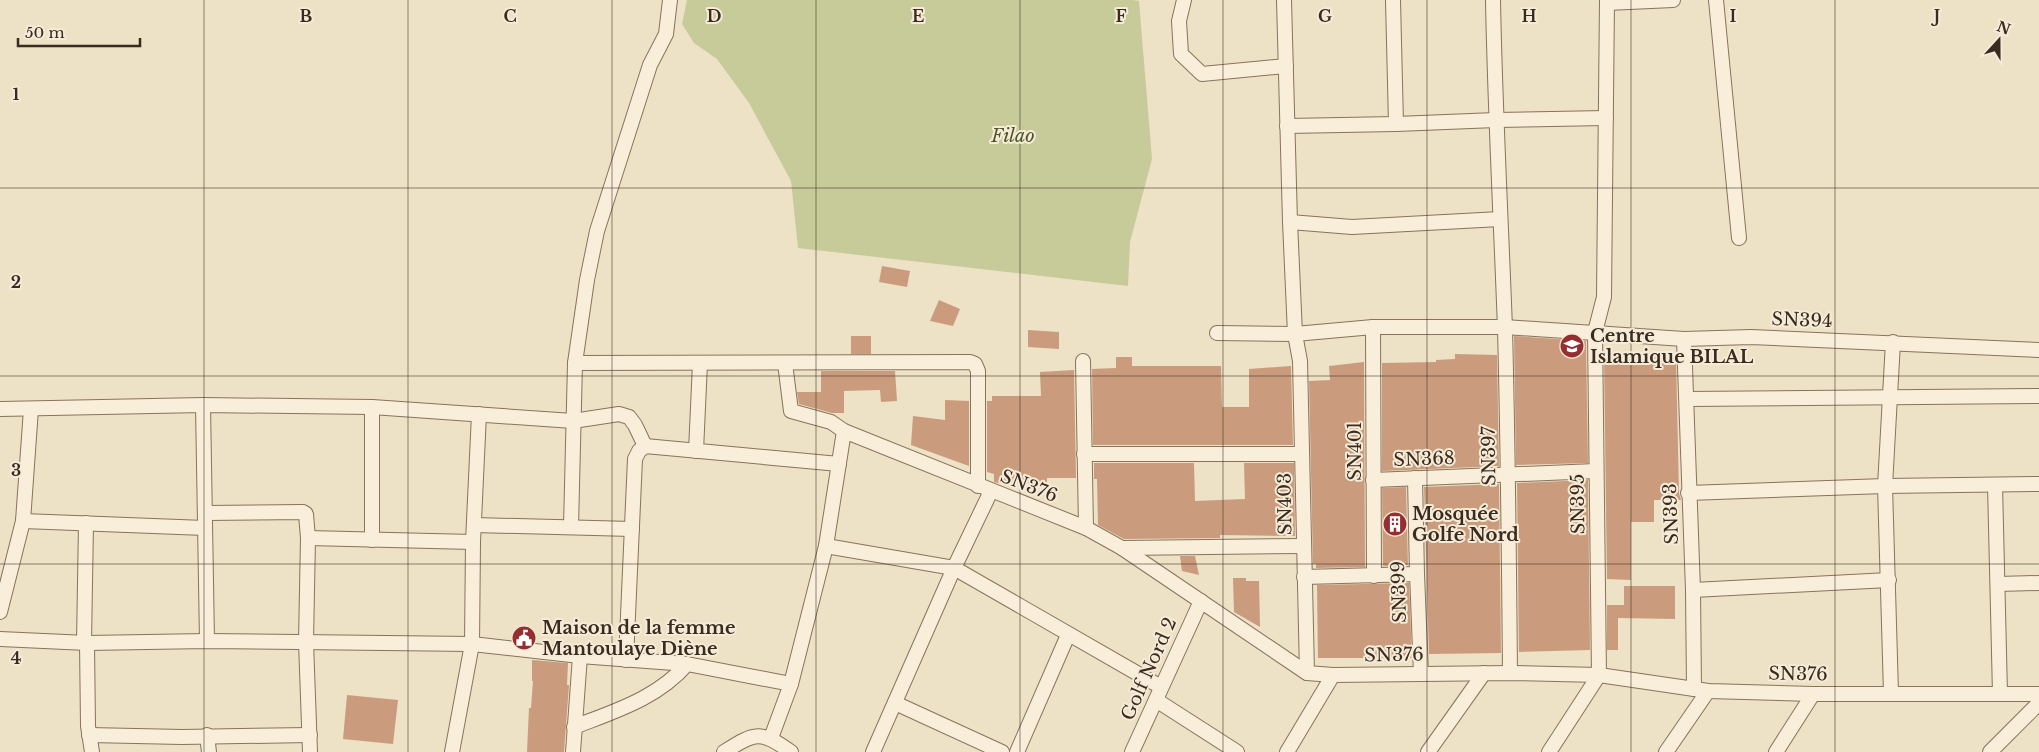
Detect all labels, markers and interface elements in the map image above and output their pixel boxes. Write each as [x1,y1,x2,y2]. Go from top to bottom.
text: B [300,6,313,26]
text: C [503,6,517,26]
text: D [707,6,721,26]
text: E [912,6,924,26]
text: F [1115,6,1127,26]
text: G [1318,6,1332,26]
text: H [1521,6,1537,26]
text: I [1730,6,1737,26]
text: J [1931,6,1940,26]
scale bar [18,15,140,47]
north arrow [1974,15,2024,65]
text: N [1994,17,2013,39]
text: 50 m [25,23,65,42]
text: 1 [13,84,20,104]
park label: Filao [990,125,1035,147]
text: 2 [11,272,21,292]
street label: SN394 [1771,308,1833,332]
place label: Centre Islamique BILAL [1590,325,1754,368]
school or university icon: Centre Islamique BILAL [1559,333,1585,359]
street label: SN401 [1344,421,1366,481]
street label: SN397 [1477,425,1501,486]
street label: SN368 [1393,447,1455,471]
text: 3 [11,460,21,480]
street label: SN376 [997,465,1061,507]
street label: SN403 [1273,473,1297,535]
street label: SN395 [1566,473,1590,535]
street label: SN393 [1659,483,1683,545]
place label: Mosquée Golfe Nord [1412,503,1519,546]
building icon: Mosquée Golfe Nord [1382,511,1408,537]
street label: SN399 [1387,561,1411,623]
street label: Golf Nord 2 [1117,614,1181,724]
place label: Maison de la femme Mantoulaye Diène [542,617,736,660]
public building icon: Maison de la femme Mantoulaye Diène [511,625,537,651]
street label: SN376 [1364,643,1424,667]
text: 4 [11,648,21,668]
street label: SN376 [1768,662,1828,686]

